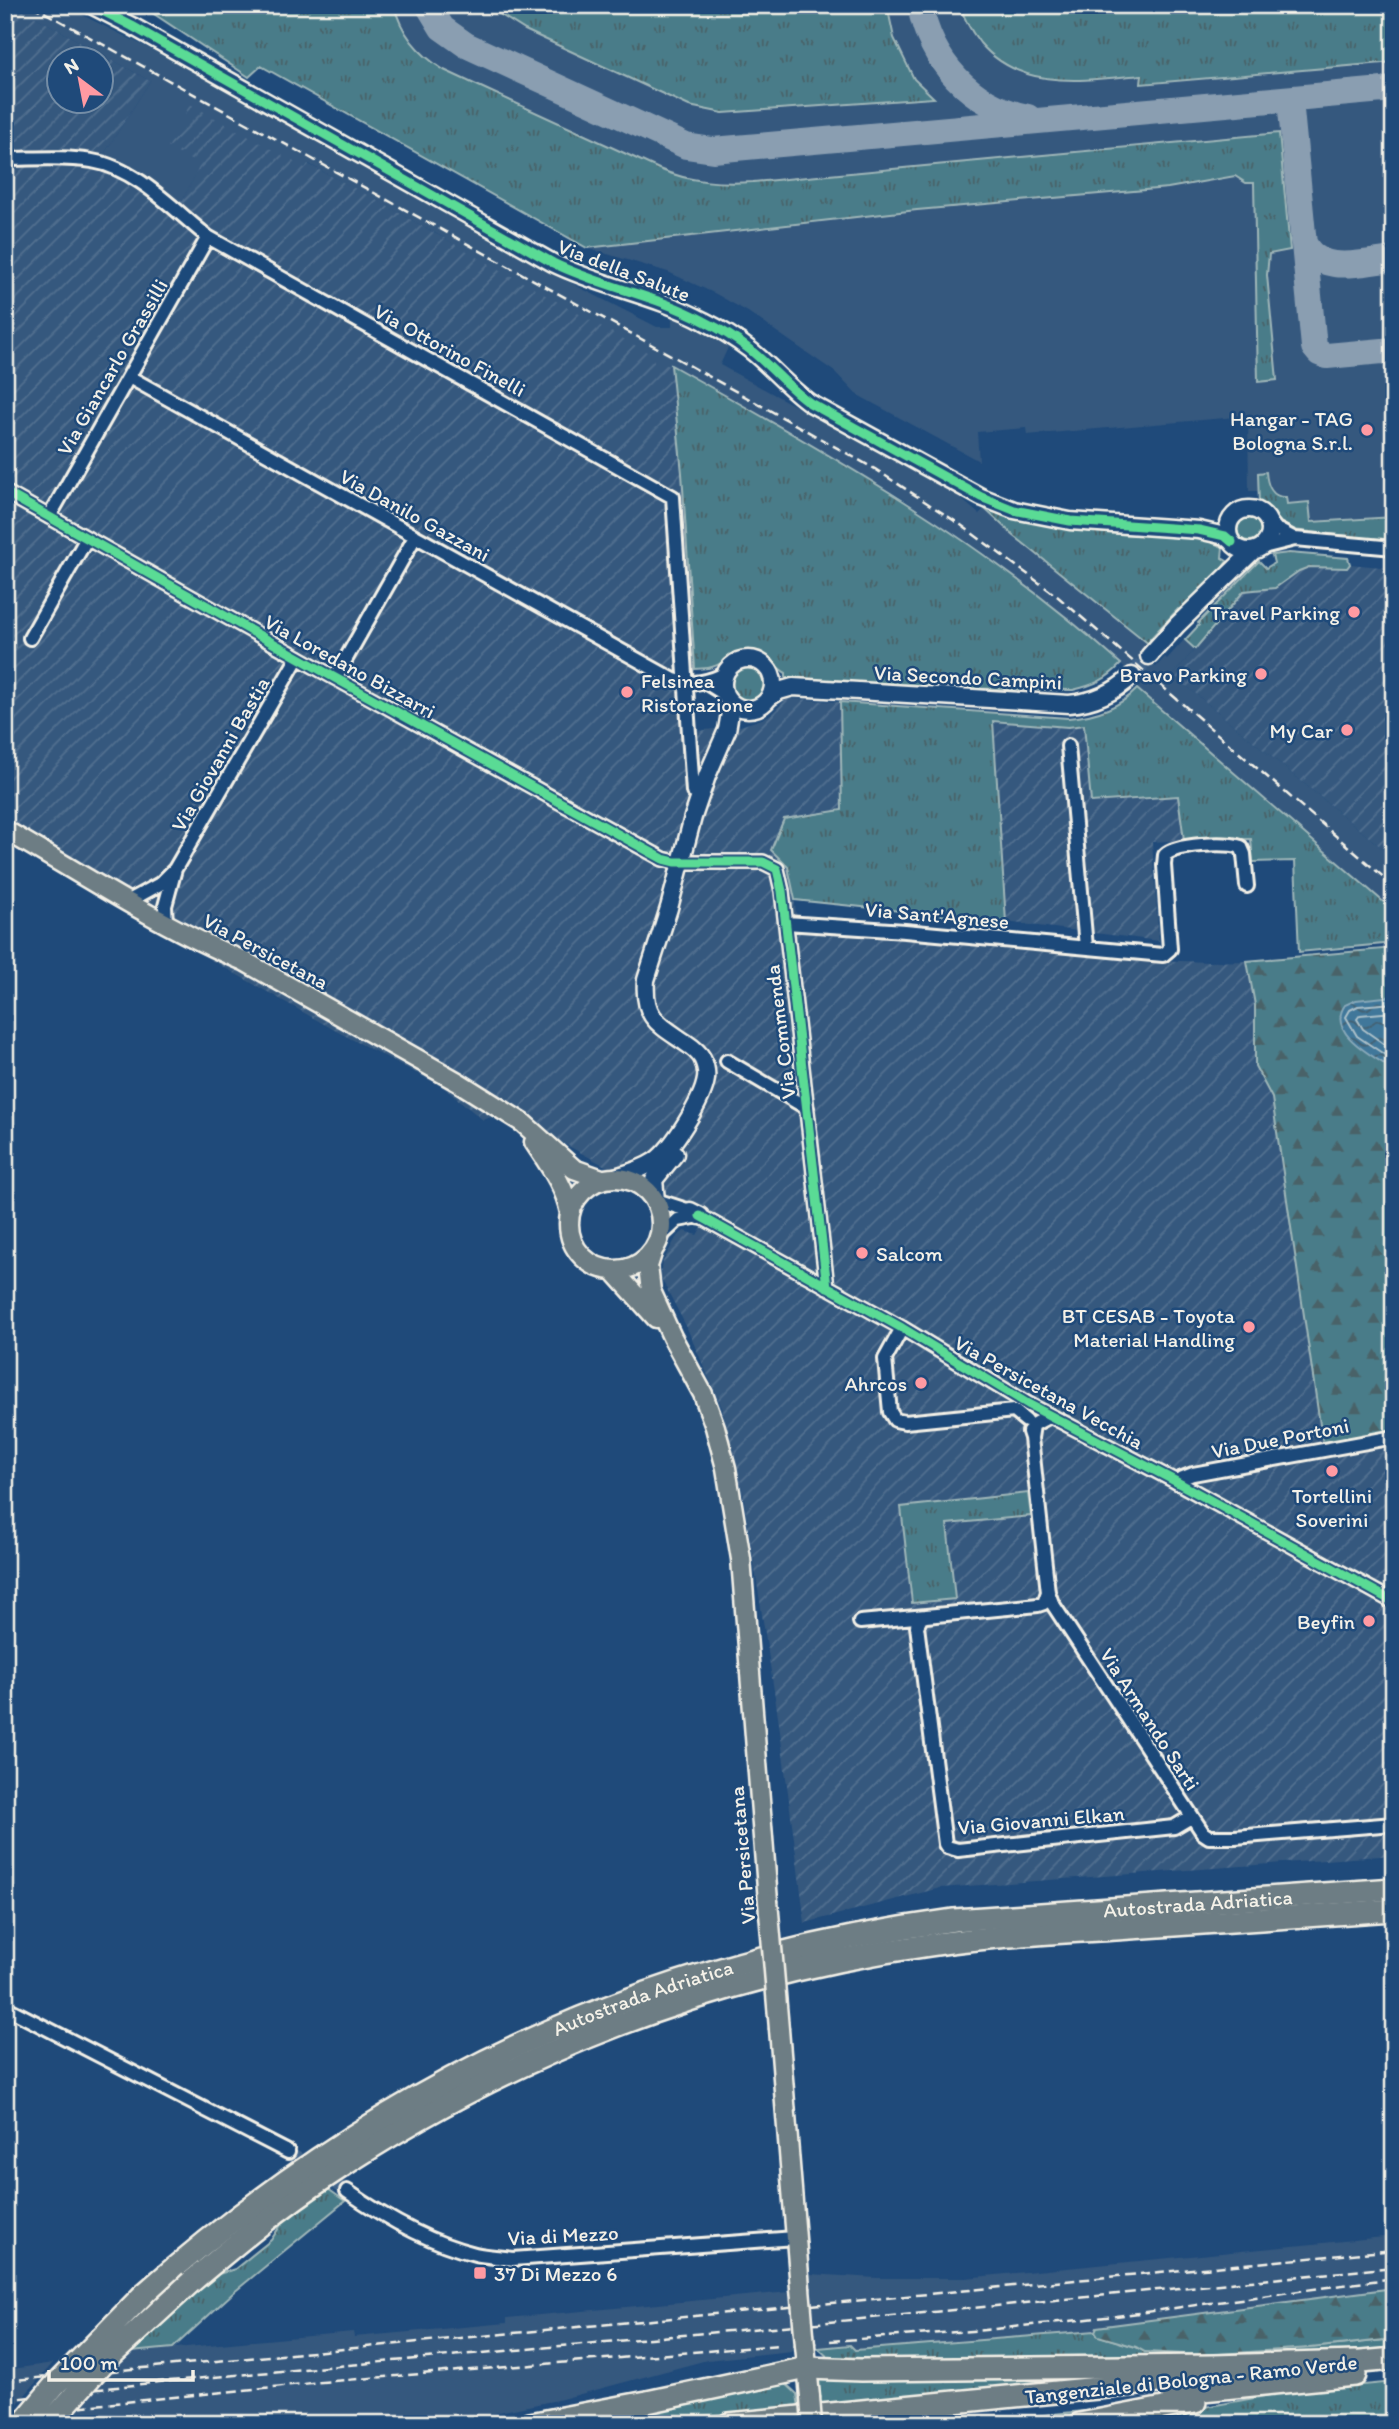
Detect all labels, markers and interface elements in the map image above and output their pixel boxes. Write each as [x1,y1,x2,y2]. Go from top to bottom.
north arrow [46,46,116,116]
text: N [60,53,83,79]
street label: Via della Salute [554,233,694,307]
street label: Via Giancarlo Grassilli [51,274,173,460]
street label: Via Ottorino Finelli [370,298,530,402]
place label: Hangar - TAG Bologna S.r.l. [1230,406,1353,455]
marker: Hangar - TAG Bologna S.r.l. [1359,422,1375,438]
street label: Via Danilo Gazzani [335,463,495,567]
place label: Travel Parking [1210,600,1340,625]
marker: Travel Parking [1346,604,1362,620]
street label: Via Loredano Bizzarri [260,609,440,723]
street label: Via Secondo Campini [873,660,1063,694]
place label: Bravo Parking [1120,662,1247,687]
marker: Bravo Parking [1253,666,1269,682]
place label: Felsinea Ristorazione [641,668,753,717]
street label: Via Giovanni Bastia [166,672,275,836]
marker: Felsinea Ristorazione [619,684,635,700]
place label: My Car [1270,718,1333,743]
marker: My Car [1339,722,1355,738]
street label: Via Sant'Agnese [864,896,1010,934]
street label: Via Persicetana [199,907,333,995]
street label: Via Commenda [759,963,801,1101]
place label: Salcom [876,1241,943,1266]
marker: Salcom [854,1245,870,1261]
place label: BT CESAB - Toyota Material Handling [1062,1303,1235,1352]
marker: BT CESAB - Toyota Material Handling [1241,1319,1257,1335]
street label: Via Persicetana Vecchia [950,1330,1148,1454]
place label: Ahrcos [844,1371,907,1396]
marker: Ahrcos [913,1375,929,1391]
street label: Via Due Portoni [1209,1412,1351,1464]
marker: Tortellini Soverini [1324,1463,1340,1479]
place label: Tortellini Soverini [1292,1483,1372,1532]
place label: Beyfin [1297,1609,1355,1634]
marker: Beyfin [1361,1613,1377,1629]
street label: Via Armando Sarti [1095,1643,1205,1795]
street label: Via Persicetana [723,1785,760,1925]
street label: Via Giovanni Elkan [956,1800,1126,1840]
street label: Autostrada Adriatica [1102,1884,1293,1922]
street label: Autostrada Adriatica [549,1954,736,2041]
street label: Via di Mezzo [507,2220,619,2250]
place label: 37 Di Mezzo 6 [494,2261,617,2286]
marker: 37 Di Mezzo 6 [472,2265,488,2281]
scale bar [49,2338,192,2382]
street label: Tangenziale di Bologna - Ramo Verde [1024,2349,1358,2409]
text: 100 m [60,2350,118,2375]

